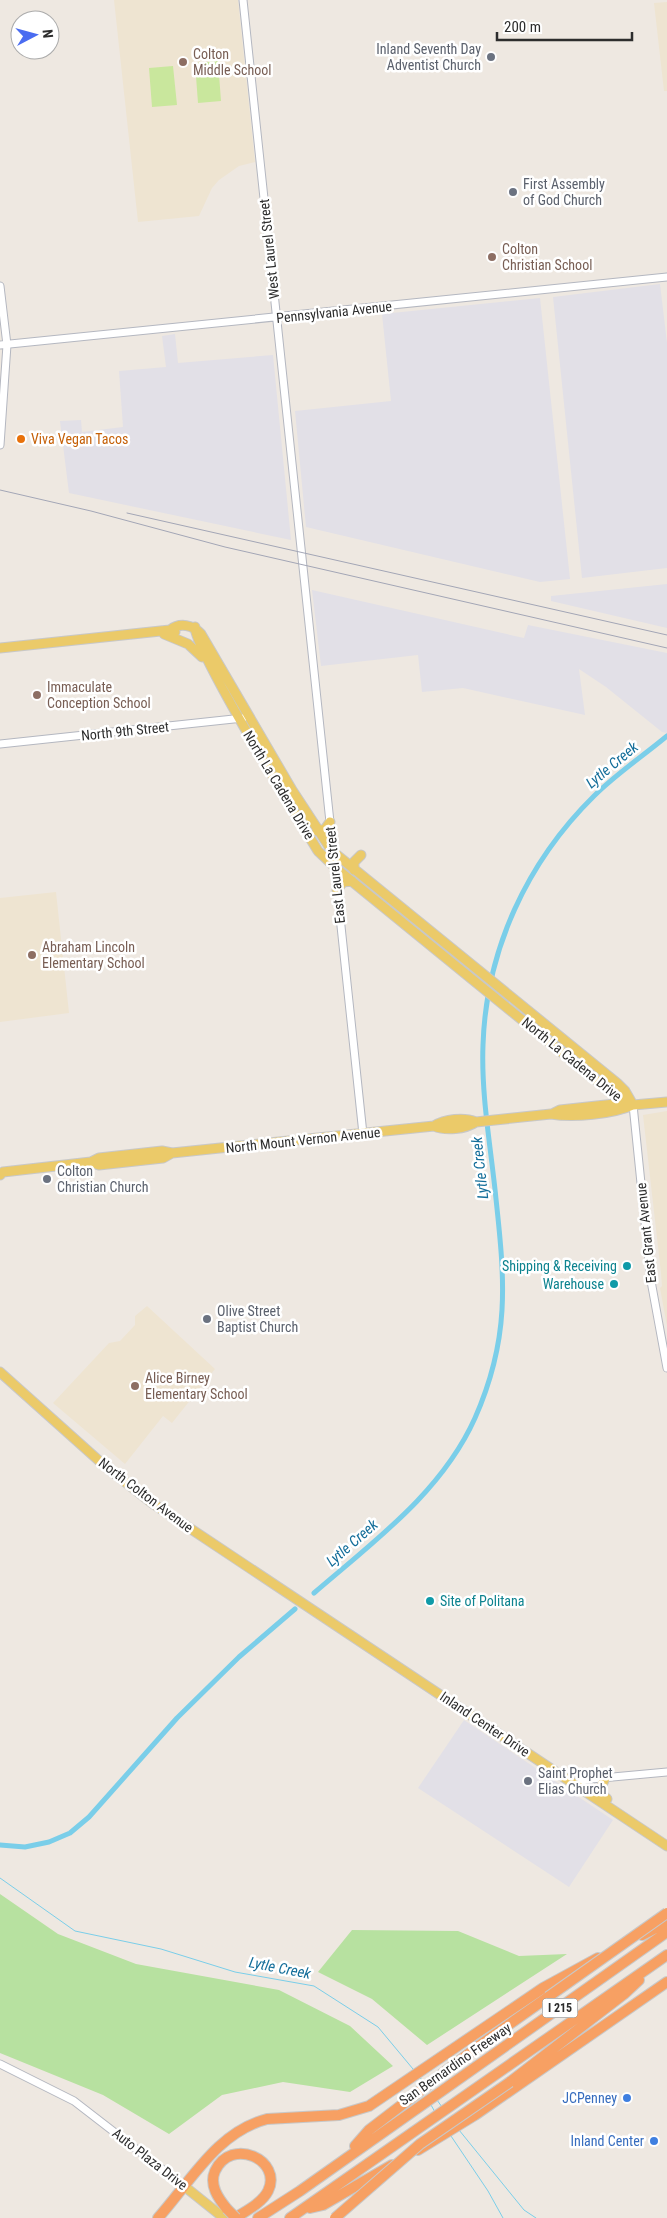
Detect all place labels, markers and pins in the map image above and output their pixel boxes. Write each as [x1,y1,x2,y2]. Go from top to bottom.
place label: Inland Seventh Day Adventist Church [376,41,481,73]
place label: Colton Middle School [193,46,271,78]
marker: Inland Seventh Day Adventist Church [485,51,497,63]
marker: Colton Middle School [177,56,189,68]
place label: First Assembly of God Church [523,176,605,208]
marker: First Assembly of God Church [507,186,519,198]
place label: Colton Christian School [502,241,592,273]
marker: Colton Christian School [486,251,498,263]
place label: Viva Vegan Tacos [31,431,128,447]
marker: Viva Vegan Tacos [15,433,27,445]
place label: Immaculate Conception School [47,679,151,711]
marker: Immaculate Conception School [31,689,43,701]
place label: Abraham Lincoln Elementary School [42,939,145,971]
marker: Abraham Lincoln Elementary School [26,949,38,961]
place label: Colton Christian Church [57,1163,148,1195]
marker: Colton Christian Church [41,1173,53,1185]
place label: Shipping & Receiving [502,1258,617,1274]
marker: Shipping & Receiving [621,1260,633,1272]
place label: Warehouse [543,1276,604,1292]
marker: Warehouse [608,1278,620,1290]
place label: Olive Street Baptist Church [217,1303,298,1335]
marker: Olive Street Baptist Church [201,1313,213,1325]
place label: Alice Birney Elementary School [145,1370,248,1402]
marker: Alice Birney Elementary School [129,1380,141,1392]
place label: Site of Politana [440,1593,525,1609]
marker: Site of Politana [424,1595,436,1607]
place label: Saint Prophet Elias Church [538,1765,613,1797]
marker: Saint Prophet Elias Church [522,1775,534,1787]
place label: JCPenney [562,2090,617,2106]
marker: JCPenney [621,2092,633,2104]
place label: Inland Center [571,2133,644,2149]
marker: Inland Center [648,2135,660,2147]

